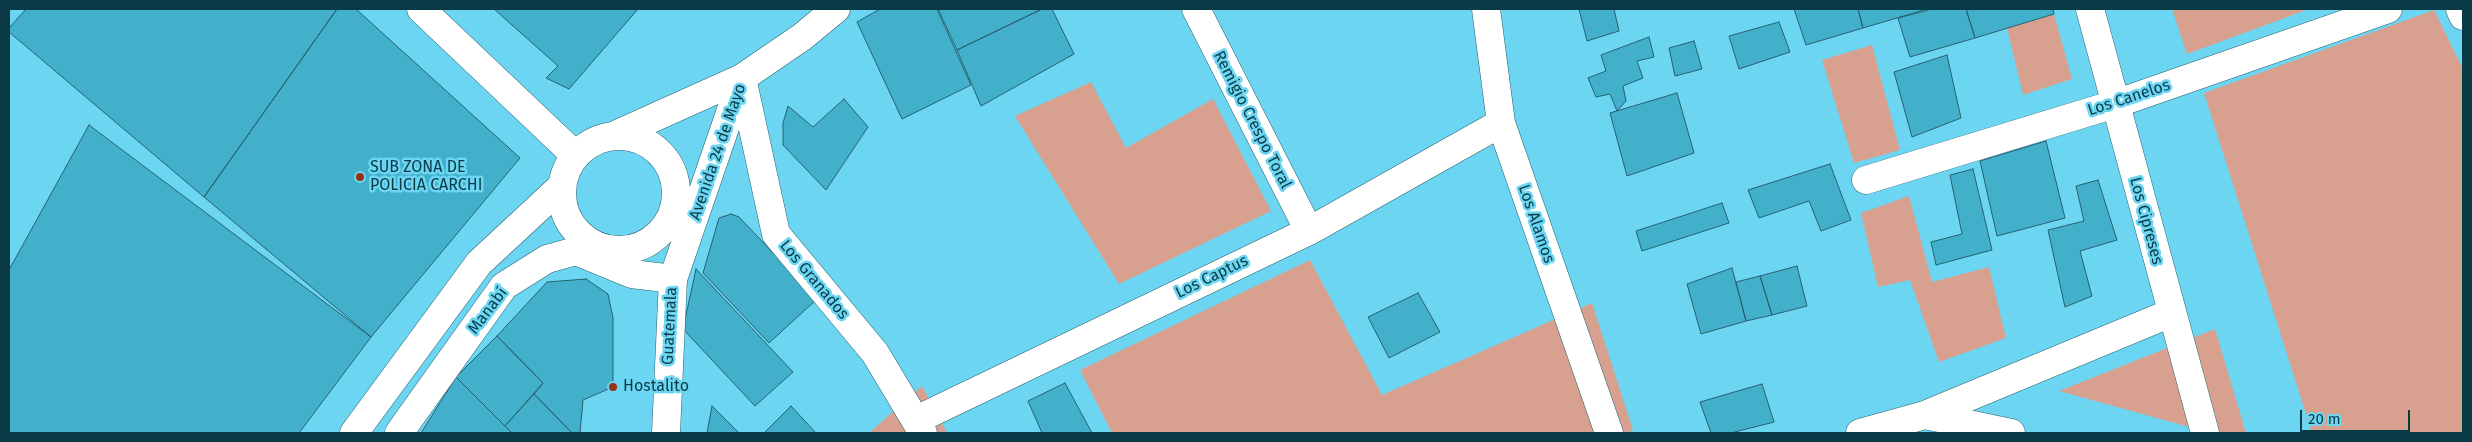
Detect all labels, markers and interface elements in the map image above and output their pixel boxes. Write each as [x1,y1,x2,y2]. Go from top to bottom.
street label: Remigio Crespo Toral [1209,48,1295,192]
street label: Los Canelos [2085,76,2173,120]
street label: Avenida 24 de Mayo [686,81,750,223]
place label: SUB ZONA DE POLICIA CARCHI [370,158,482,196]
marker: SUB ZONA DE POLICIA CARCHI [354,171,366,183]
street label: Los Cipreses [2125,175,2167,267]
street label: Los Alamos [1514,182,1558,266]
street label: Los Granados [775,236,853,324]
street label: Los Captus [1173,251,1251,303]
street label: Manabí [464,284,512,338]
street label: Guatemala [658,287,682,365]
place label: Hostalito [623,377,689,397]
marker: Hostalito [607,381,619,393]
scale bar [2302,400,2412,432]
text: 20 m [2308,410,2341,428]

